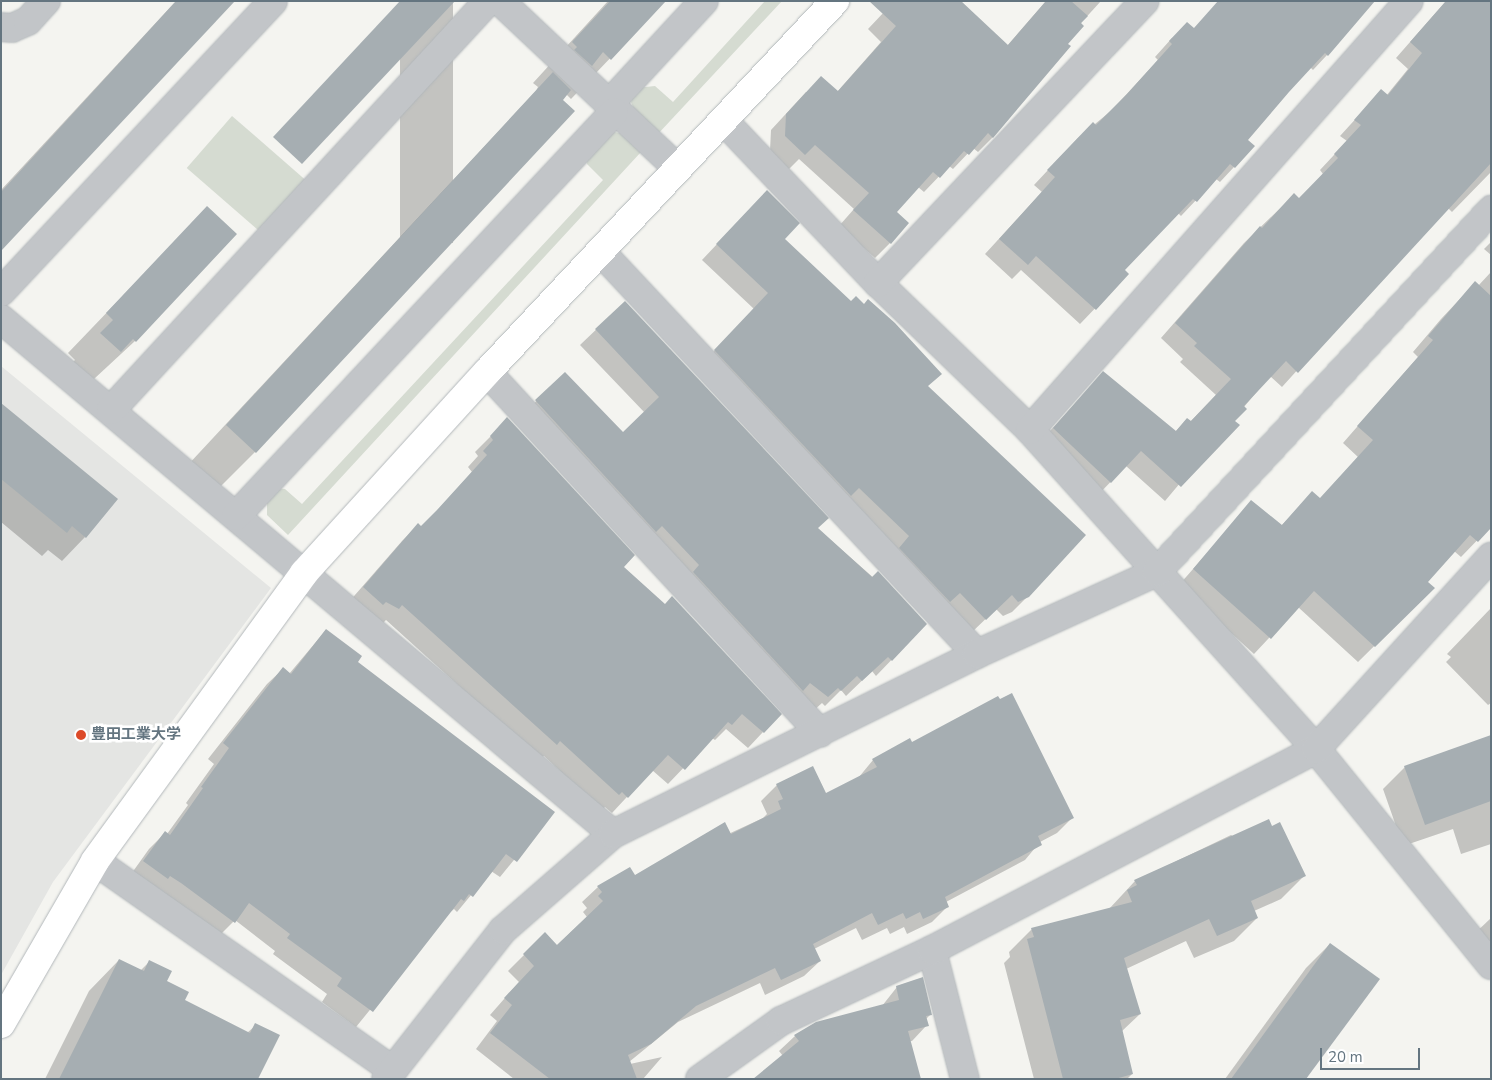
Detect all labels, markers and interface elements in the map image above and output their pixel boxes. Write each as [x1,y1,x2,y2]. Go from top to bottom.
place label: 豊田工業大学 [91,726,181,744]
marker: 豊田工業大学 [75,729,87,741]
scale bar [1322,1038,1422,1070]
text: 20 m [1328,1047,1363,1067]

